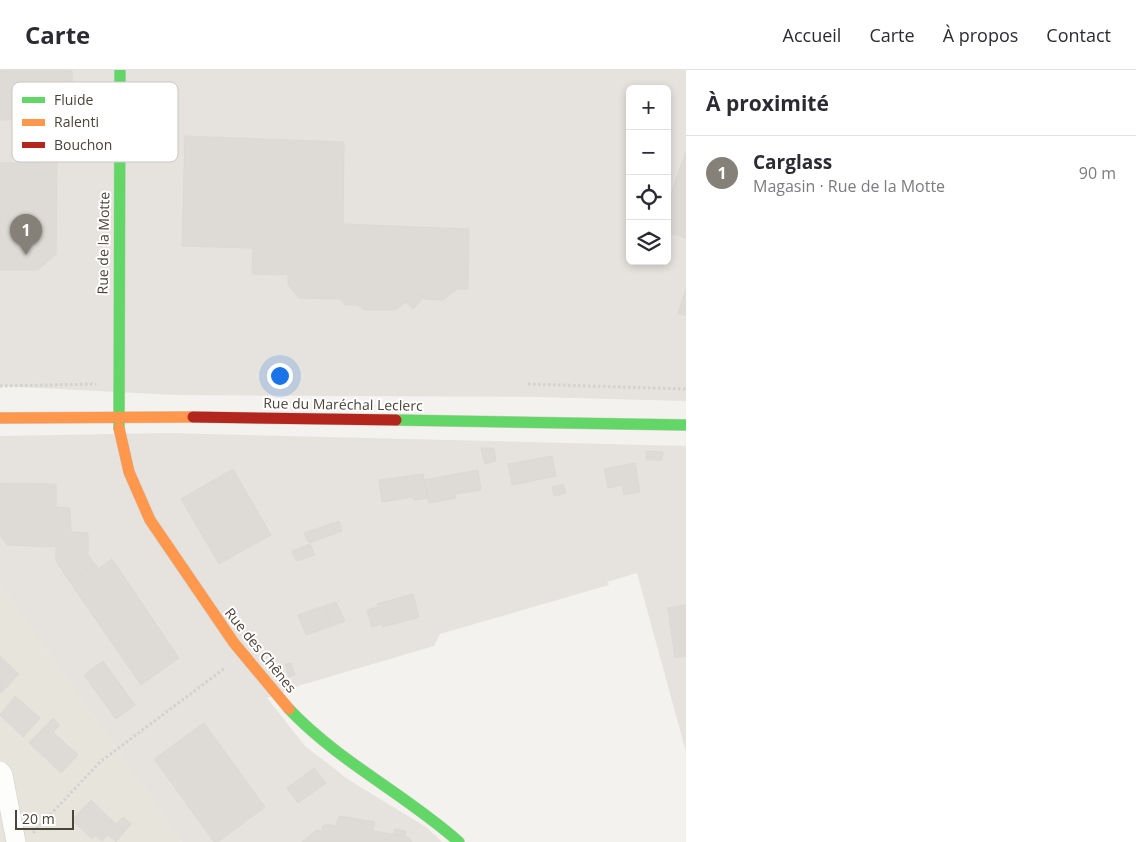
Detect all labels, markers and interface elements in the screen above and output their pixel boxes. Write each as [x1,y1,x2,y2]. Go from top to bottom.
text: Carte [25,18,90,51]
text: Accueil [783,23,841,47]
text: Carte [869,23,915,47]
text: À propos [943,23,1018,47]
text: Contact [1046,23,1111,47]
legend [12,82,178,162]
map controls [626,85,671,265]
button: + [626,85,671,130]
text: À proximité [706,89,829,117]
text: Fluide [54,90,93,109]
text: Ralenti [54,112,99,131]
button: − [626,130,671,175]
text: Bouchon [54,135,112,154]
text: Carglass [753,149,832,175]
text: 1 [717,162,727,184]
text: 90 m [1079,162,1116,184]
button: locate [626,175,671,220]
text: Magasin · Rue de la Motte [753,175,945,197]
street label: Rue de la Motte [93,191,113,294]
pin: 1 [10,214,42,255]
button: layers [626,220,671,265]
your location [267,363,293,389]
street label: Rue du Maréchal Leclerc [263,393,423,415]
street label: Rue des Chênes [221,604,301,697]
scale bar [15,807,74,830]
text: 20 m [22,809,55,828]

